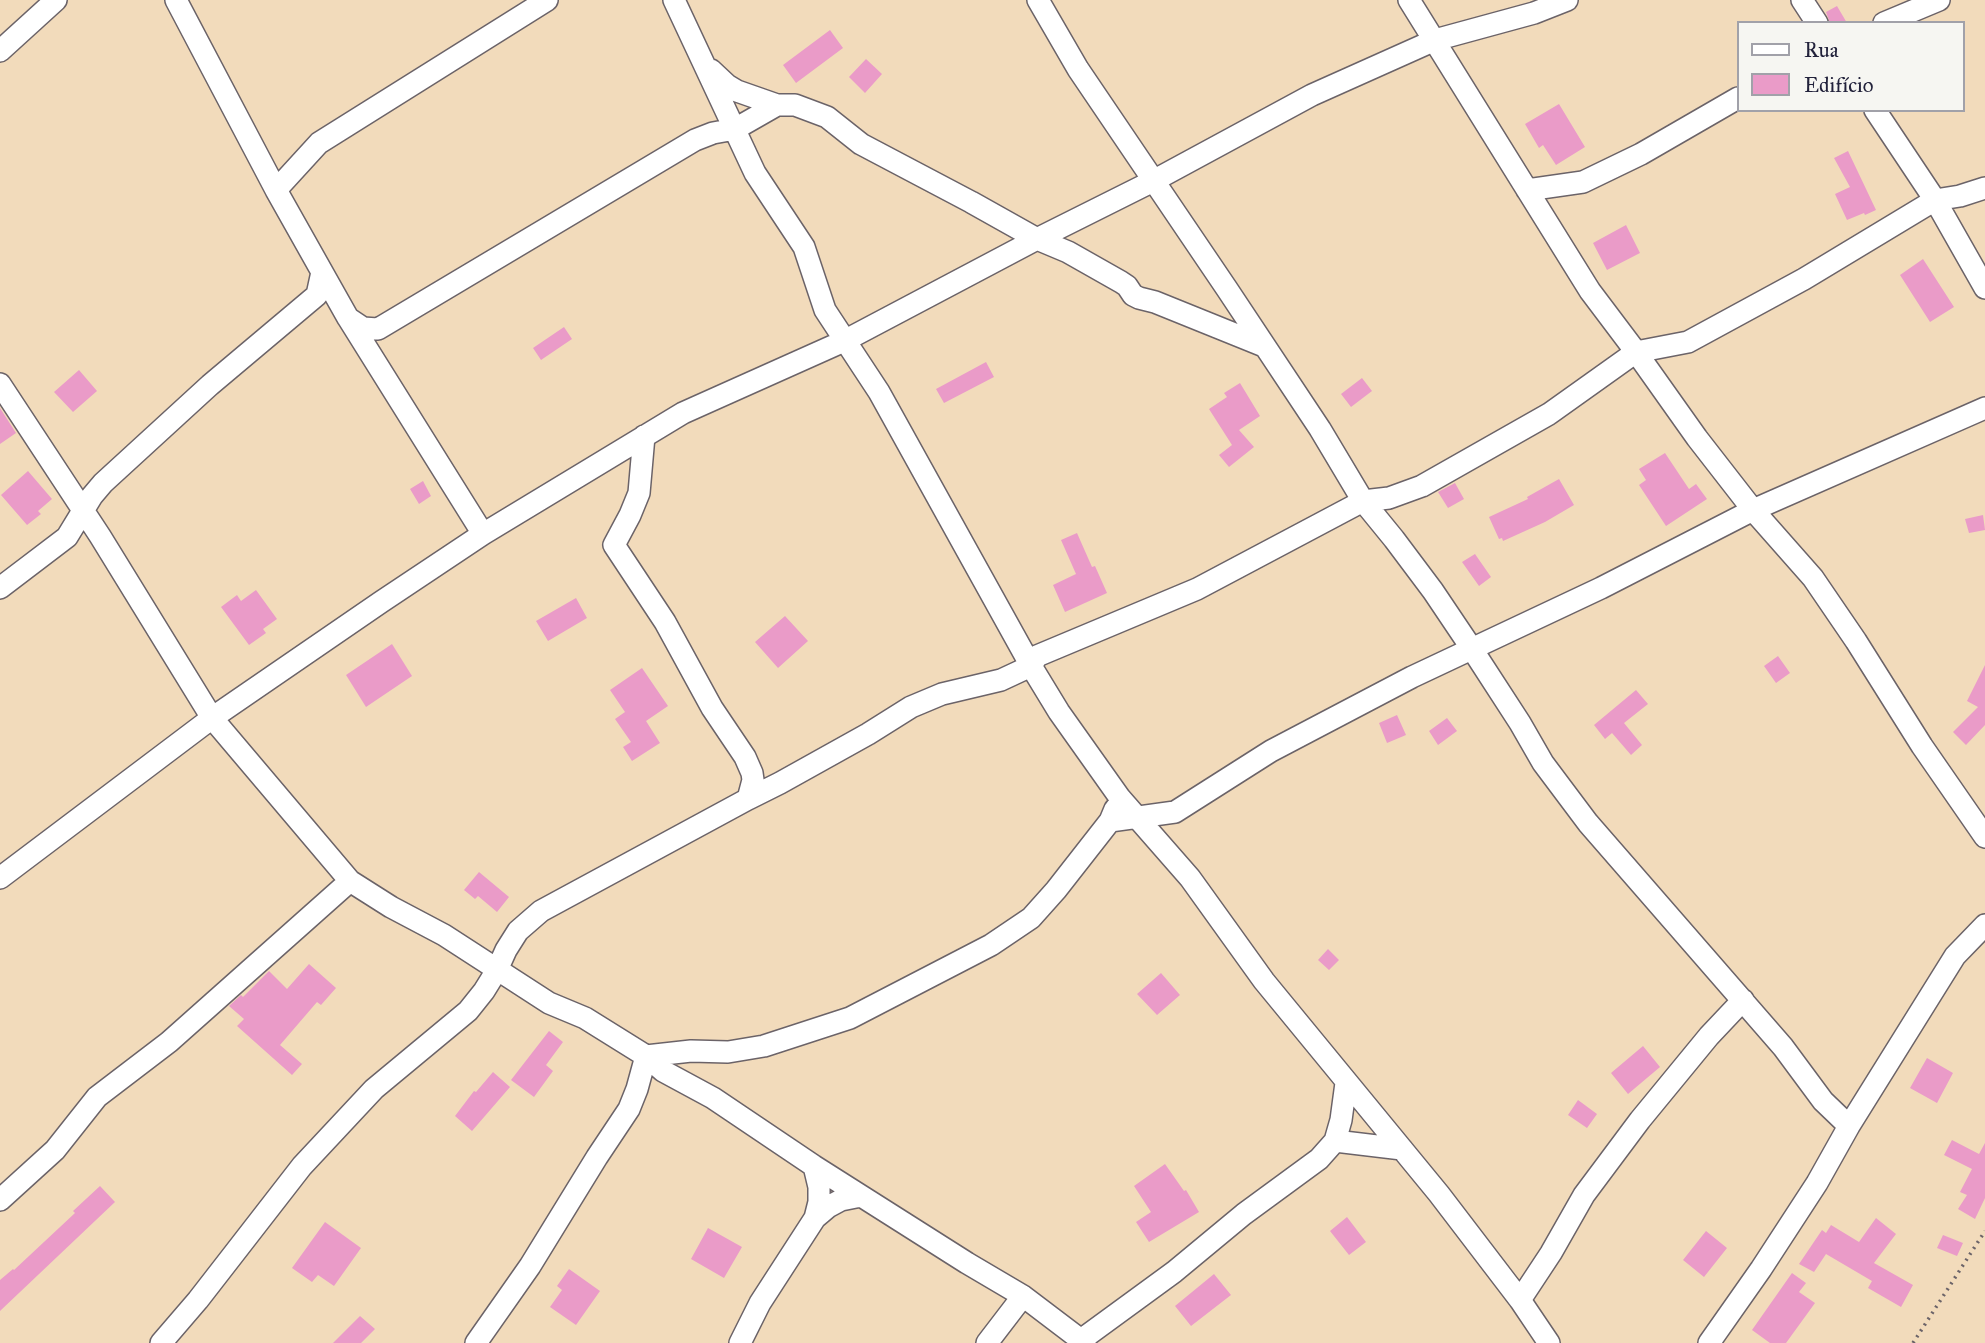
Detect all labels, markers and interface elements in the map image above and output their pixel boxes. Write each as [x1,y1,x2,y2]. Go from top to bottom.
legend [1736,21,1964,112]
text: Rua [1804,37,1839,63]
text: Edifício [1804,72,1873,98]

